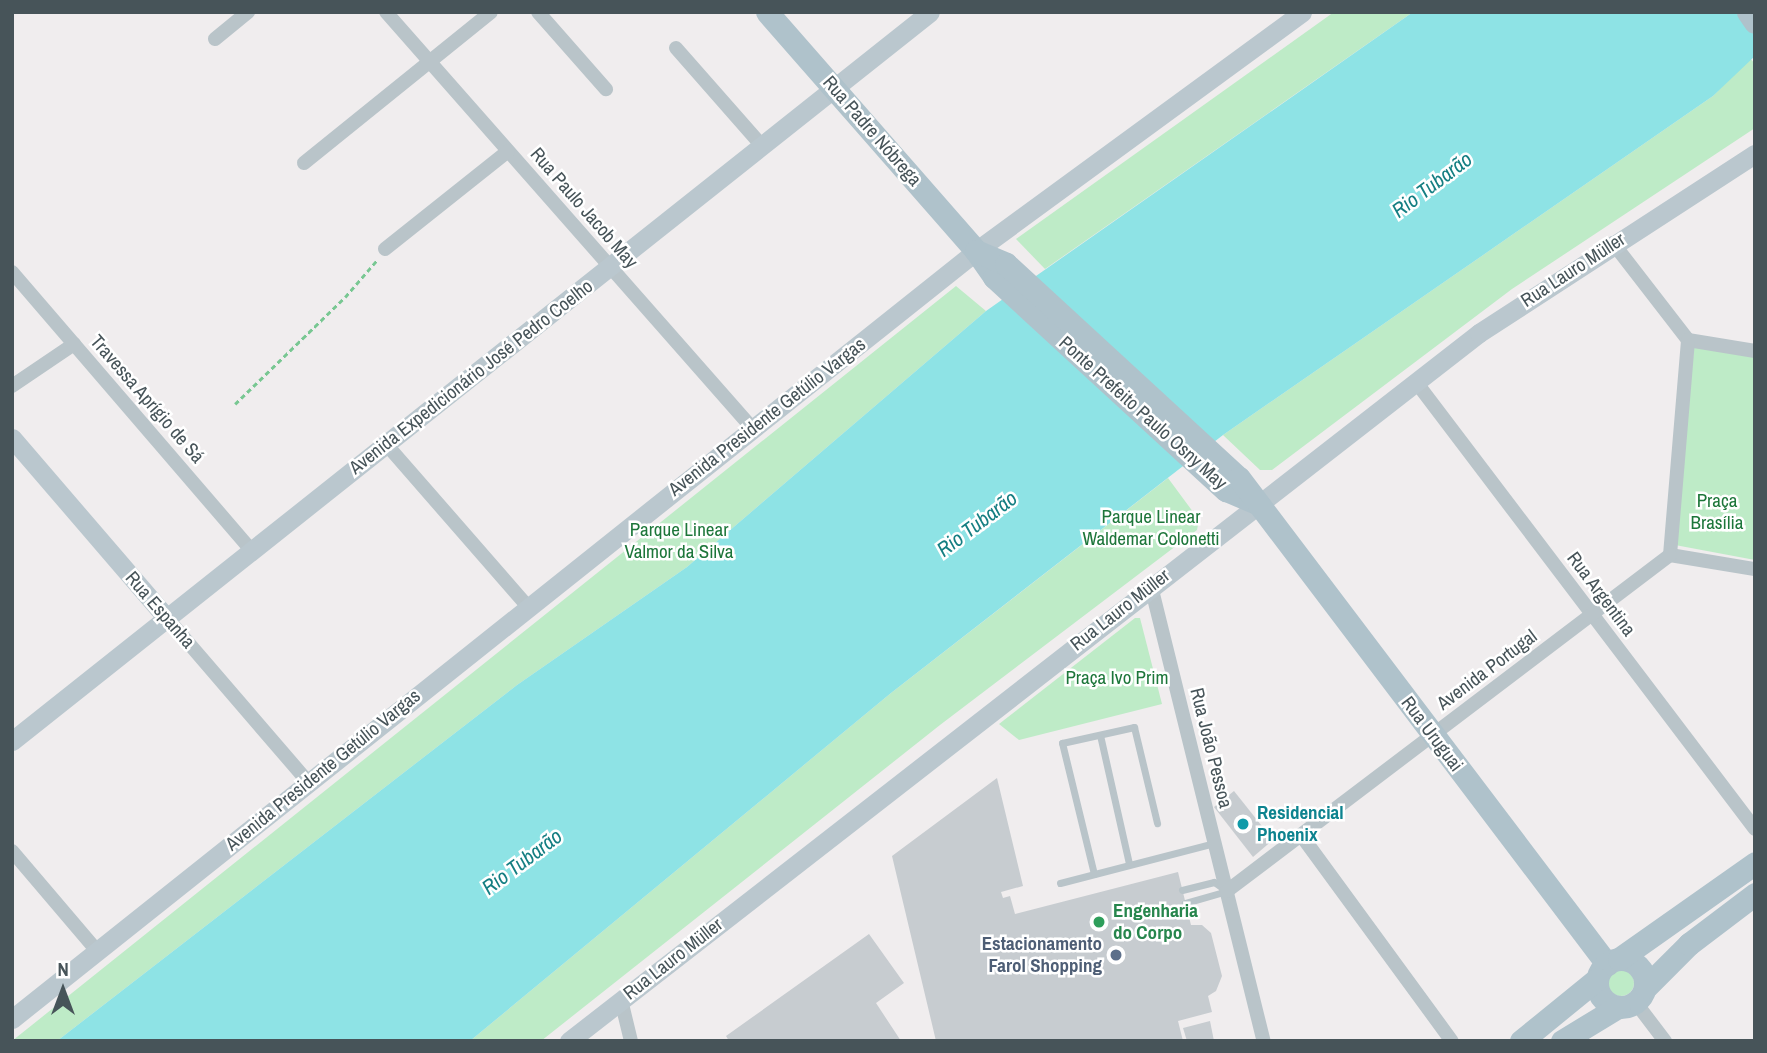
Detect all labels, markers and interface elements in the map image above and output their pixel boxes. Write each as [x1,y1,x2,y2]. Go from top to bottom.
street label: Rua Padre Nóbrega [818,71,926,191]
street label: Rua Paulo Jacob May [525,143,643,273]
water label: Rio Tubarão [1387,147,1477,223]
street label: Rua Lauro Müller [1517,228,1629,312]
street label: Avenida Expedicionário José Pedro Coelho [345,275,597,479]
street label: Travessa Aprígio de Sá [85,330,209,468]
street label: Ponte Prefeito Paulo Osny May [1054,332,1232,494]
street label: Avenida Presidente Getúlio Vargas [664,333,870,501]
water label: Rio Tubarão [932,486,1022,562]
park label: Praça Brasília [1691,490,1743,534]
park label: Parque Linear Waldemar Colonetti [1082,506,1220,550]
park label: Parque Linear Valmor da Silva [625,519,733,563]
street label: Rua Argentina [1562,547,1640,641]
street label: Rua Lauro Müller [1066,564,1174,656]
street label: Rua Espanha [120,567,200,653]
street label: Avenida Portugal [1433,625,1541,715]
park label: Praça Ivo Prim [1065,667,1169,689]
street label: Avenida Presidente Getúlio Vargas [221,684,425,856]
street label: Rua João Pessoa [1185,686,1237,810]
street label: Rua Uruguai [1396,692,1468,776]
place label: Residencial Phoenix [1257,802,1344,846]
marker: Residencial Phoenix [1235,816,1251,832]
water label: Rio Tubarão [477,824,567,900]
place label: Engenharia do Corpo [1113,900,1198,944]
street label: Rua Lauro Müller [619,913,727,1005]
marker: Engenharia do Corpo [1091,914,1107,930]
place label: Estacionamento Farol Shopping [982,933,1102,977]
marker: Estacionamento Farol Shopping [1108,947,1124,963]
north arrow [28,955,98,1025]
text: N [57,956,69,982]

